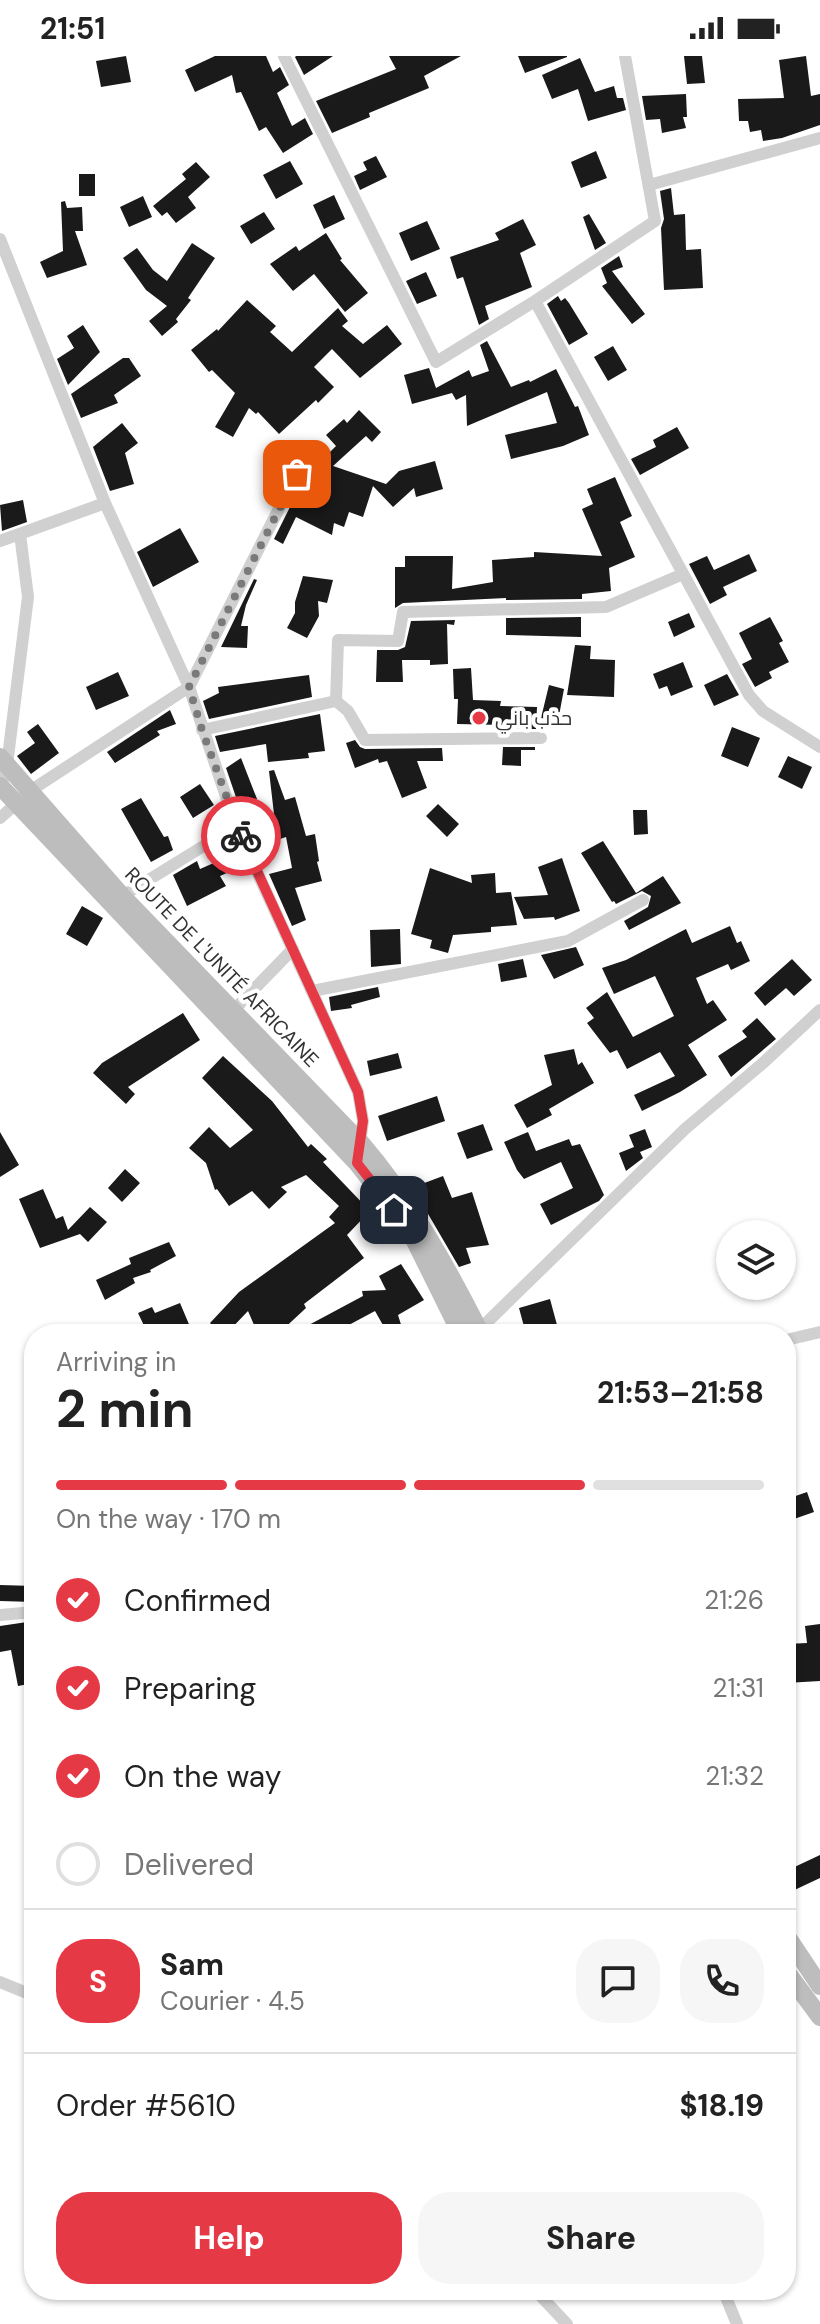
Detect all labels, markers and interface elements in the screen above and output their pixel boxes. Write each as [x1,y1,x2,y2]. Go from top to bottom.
text: 21:51 [40,9,105,48]
pin [263,440,331,508]
icon: bag [275,452,319,496]
place label: حذب باني [495,705,572,734]
marker: حذب باني [470,709,488,727]
courier [201,796,281,876]
icon: bike [219,814,263,858]
street label: ROUTE DE L'UNITÉ AFRICAINE [119,861,325,1073]
pin [360,1176,428,1244]
icon: home [372,1188,416,1232]
map controls [716,1220,796,1300]
button: layers [716,1220,796,1300]
text: Arriving in [56,1345,176,1379]
text: 21:53–21:58 [597,1373,764,1412]
text: 2 min [56,1375,194,1443]
text: On the way · 170 m [56,1502,281,1536]
icon: check [56,1578,100,1622]
text: Confirmed [124,1581,271,1620]
text: 21:26 [704,1583,764,1617]
icon: check [56,1666,100,1710]
text: Preparing [124,1669,256,1708]
text: 21:31 [713,1671,764,1705]
icon: check [56,1754,100,1798]
text: On the way [124,1757,281,1796]
text: 21:32 [705,1759,764,1793]
text: Delivered [124,1845,254,1884]
button: chat [576,1939,660,2023]
button: phone [680,1939,764,2023]
text: Sam [160,1945,224,1984]
text: S [89,1962,107,2001]
text: Courier · 4.5 [160,1984,305,2018]
text: Order #5610 [56,2086,236,2125]
text: $18.19 [679,2086,764,2125]
button: Help [56,2192,402,2284]
button: Share [418,2192,764,2284]

